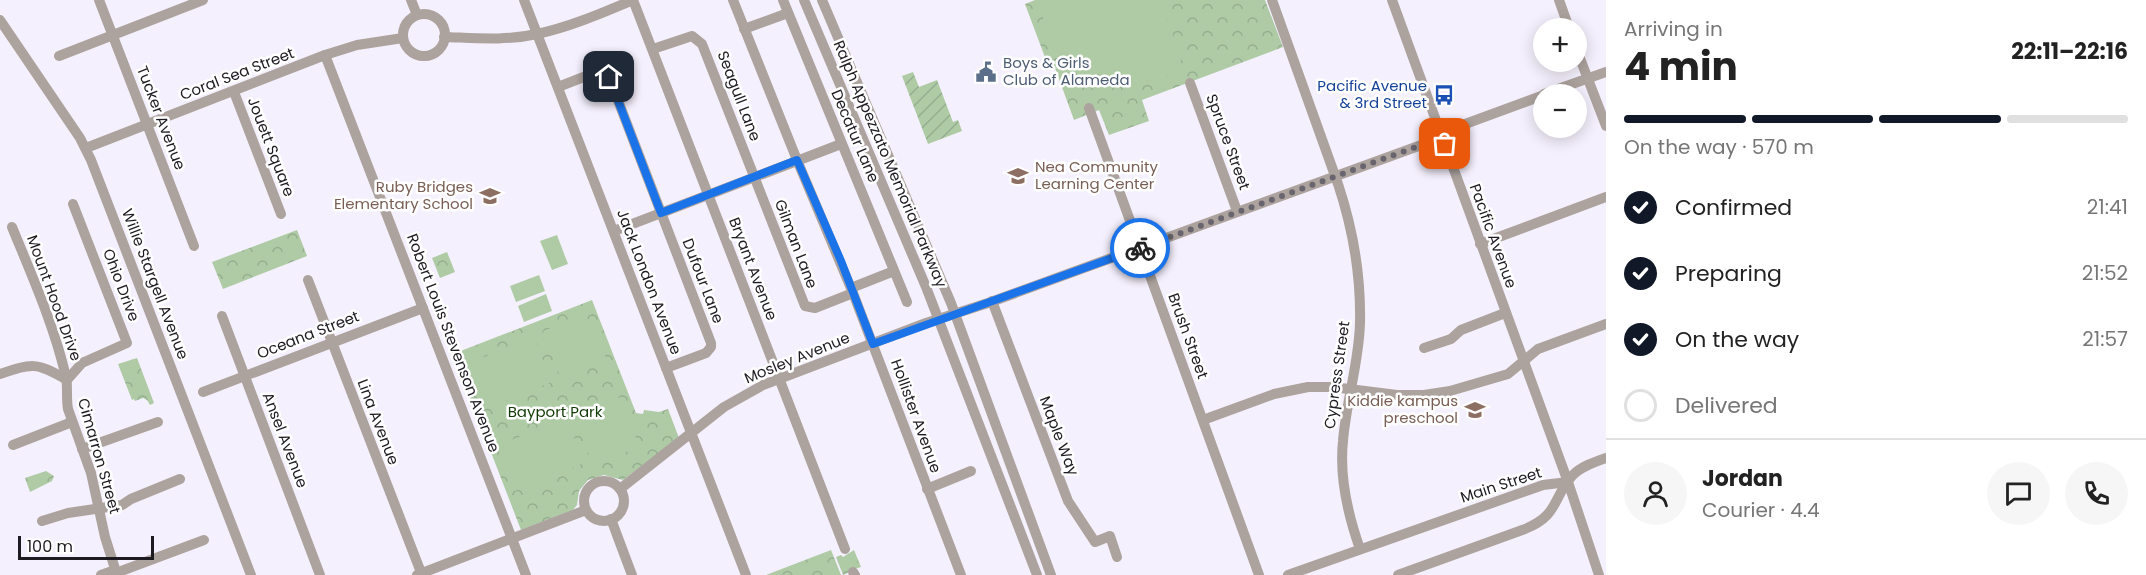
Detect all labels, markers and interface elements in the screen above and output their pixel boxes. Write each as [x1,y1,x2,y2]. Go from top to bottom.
text: Arriving in [1624,15,1723,43]
map controls [1533,18,1587,138]
button: + [1533,18,1587,72]
text: 22:11–22:16 [2011,36,2128,67]
street label: Ralph Appezzato Memorial Parkway [829,37,952,291]
text: 4 min [1624,39,1738,94]
street label: Coral Sea Street [177,42,297,105]
street label: Seagull Lane [713,48,766,144]
pin [583,51,634,102]
place label: Boys & Girls Club of Alameda [1003,52,1130,90]
icon: home [592,60,625,93]
public building icon: Boys & Girls Club of Alameda [974,60,998,84]
street label: Tucker Avenue [132,63,191,173]
place label: Pacific Avenue & 3rd Street [1317,75,1427,113]
bus stop icon: Pacific Avenue & 3rd Street [1432,83,1456,107]
button: − [1533,84,1587,138]
street label: Decatur Lane [826,86,885,186]
street label: Spruce Street [1201,91,1256,193]
street label: Jouett Square [243,94,300,200]
pin [1419,118,1470,169]
icon: bag [1428,127,1461,160]
text: On the way · 570 m [1624,133,1814,161]
place label: Nea Community Learning Center [1035,156,1158,194]
school or university icon: Nea Community Learning Center [1006,164,1030,188]
place label: Ruby Bridges Elementary School [334,176,473,214]
street label: Pacific Avenue [1465,181,1522,291]
school or university icon: Ruby Bridges Elementary School [478,184,502,208]
icon: check [1624,191,1657,224]
text: Confirmed [1675,192,1792,223]
text: 21:41 [2087,193,2128,221]
street label: Gilman Lane [770,196,823,291]
street label: Willie Stargell Avenue [117,205,194,362]
street label: Jack London Avenue [612,206,687,358]
street label: Bryant Avenue [724,214,783,323]
courier [1110,218,1170,278]
street label: Robert Louis Stevenson Avenue [402,230,505,455]
street label: Mount Hood Drive [22,232,87,364]
icon: bike [1124,232,1157,265]
street label: Dufour Lane [678,235,729,326]
street label: Ohio Drive [98,245,145,324]
icon: check [1624,257,1657,290]
text: Preparing [1675,258,1782,289]
text: 21:52 [2082,259,2128,287]
street label: Brush Street [1163,290,1214,382]
street label: Oceana Street [254,305,362,364]
street label: Cypress Street [1319,320,1354,430]
icon: check [1624,323,1657,356]
text: On the way [1675,324,1799,355]
text: 21:57 [2082,325,2128,353]
street label: Mosley Avenue [741,327,853,388]
street label: Hollister Avenue [886,356,947,476]
street label: Lina Avenue [352,376,404,468]
street label: Ansel Avenue [258,389,313,491]
place label: Kiddie kampus preschool [1347,390,1458,428]
text: Delivered [1675,390,1778,421]
street label: Maple Way [1035,393,1084,479]
street label: Cimarron Street [73,396,126,516]
school or university icon: Kiddie kampus preschool [1463,398,1487,422]
park label: Bayport Park [508,401,603,422]
street label: Main Street [1458,462,1544,508]
button: person [1624,462,1687,525]
button: chat [1987,462,2050,525]
button: phone [2065,462,2128,525]
text: Jordan [1702,463,1783,494]
text: Courier · 4.4 [1702,496,1820,524]
scale bar [18,533,154,560]
text: 100 m [27,535,73,558]

